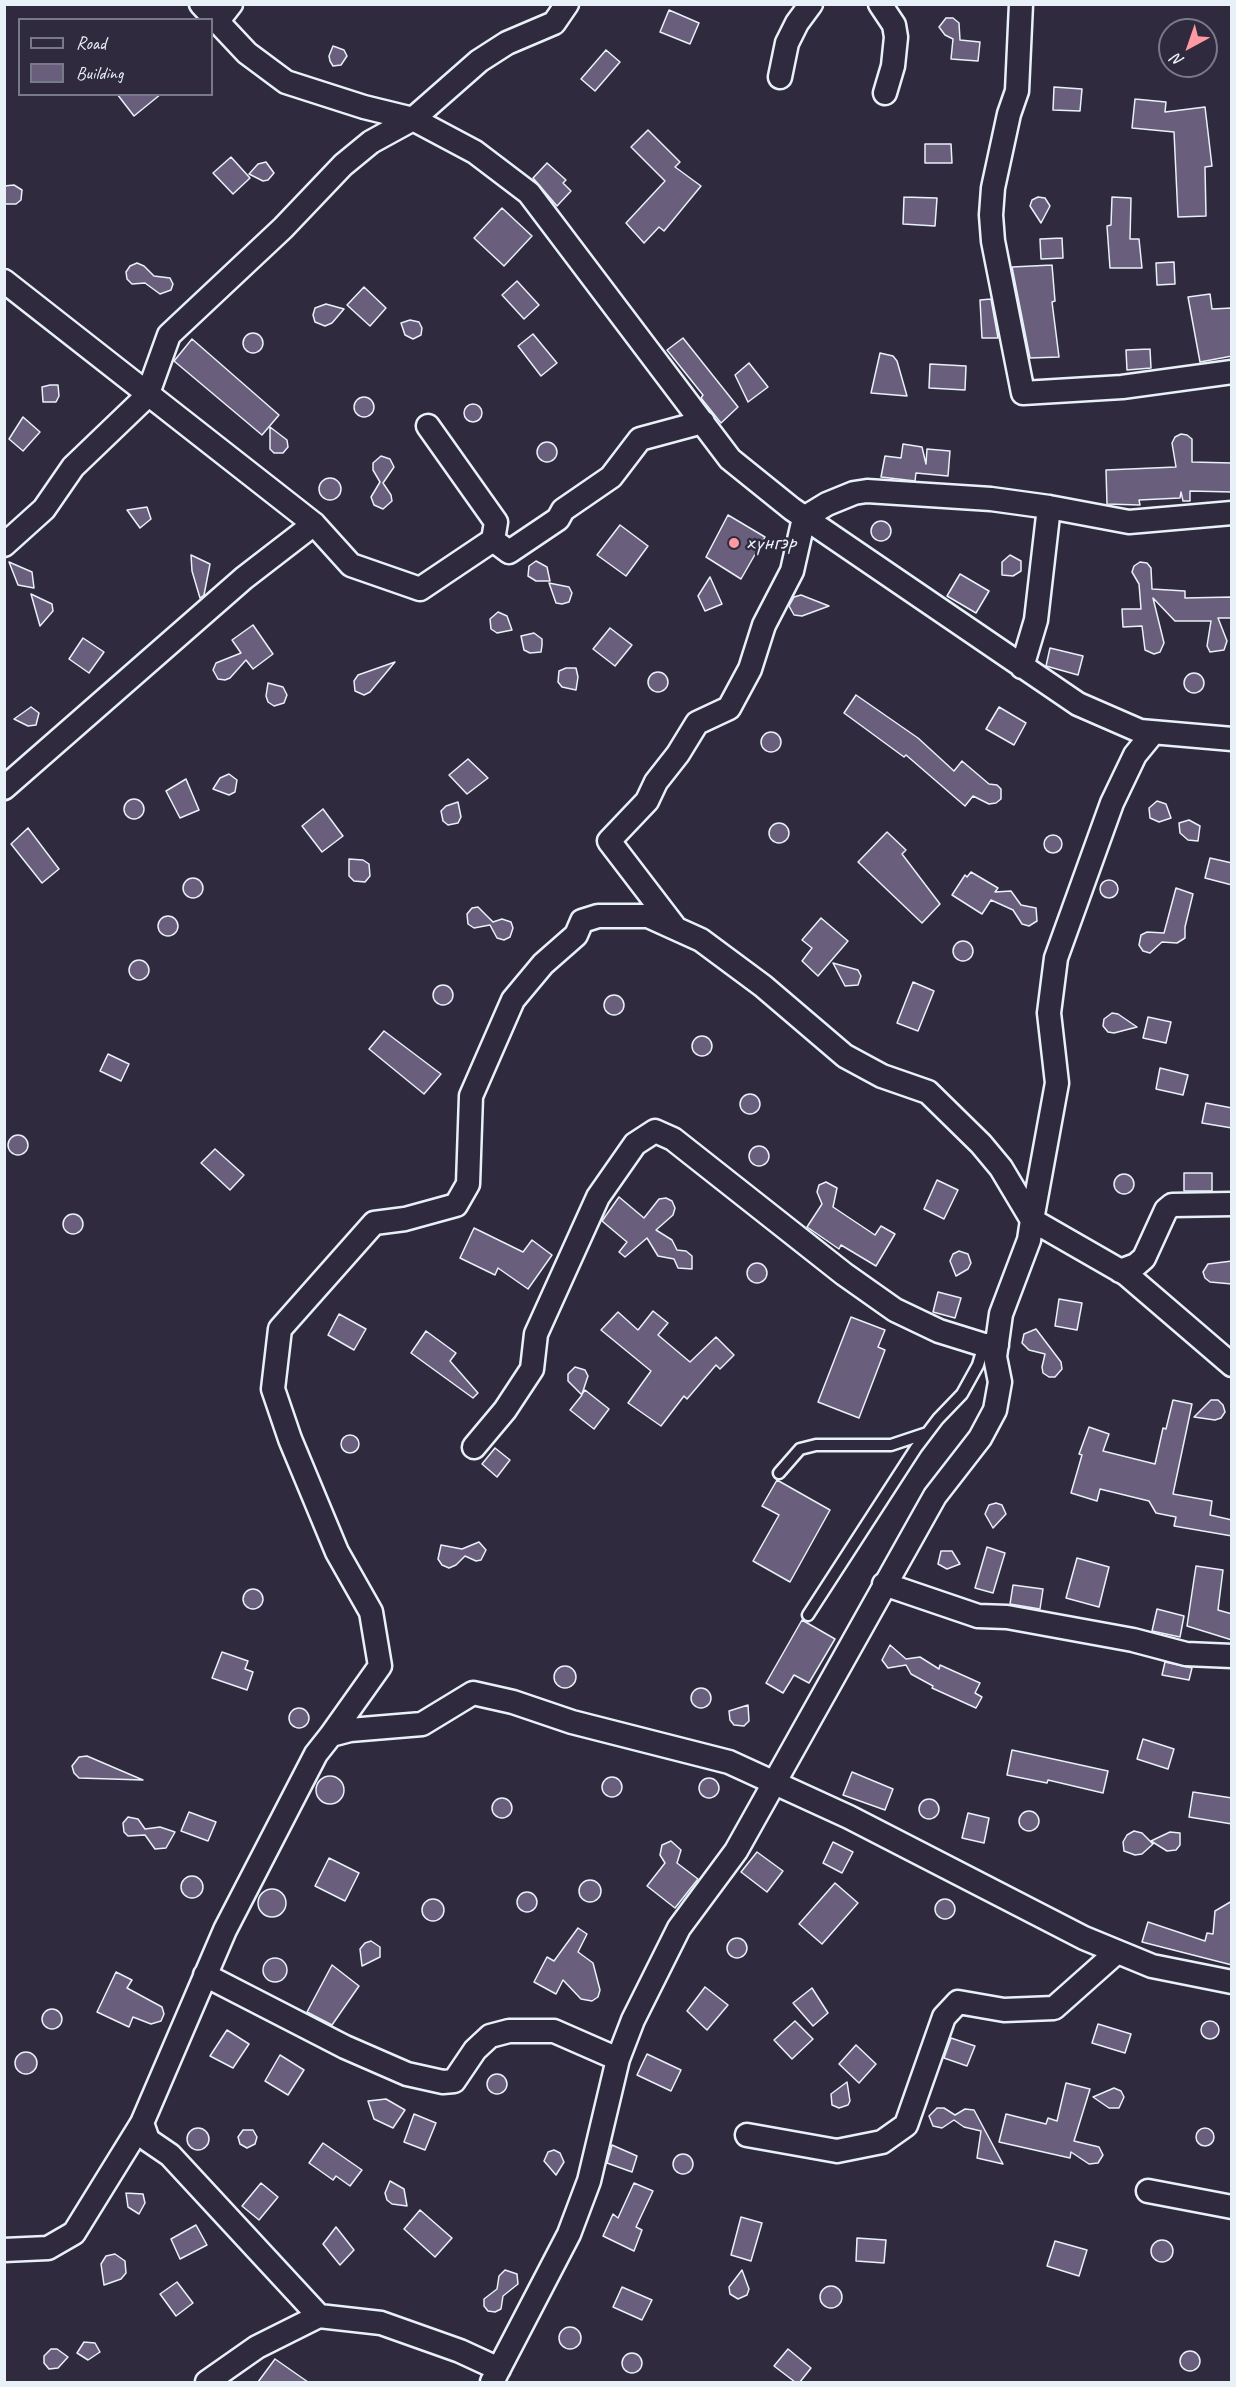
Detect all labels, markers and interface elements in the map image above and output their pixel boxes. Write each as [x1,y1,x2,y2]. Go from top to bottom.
legend [18,18,213,96]
north arrow [1158,18,1218,78]
text: Road [76,32,106,54]
text: N [1167,49,1188,71]
text: Building [76,62,123,84]
place label: хүнгэр [746,529,796,557]
marker: хүнгэр [727,536,741,550]

